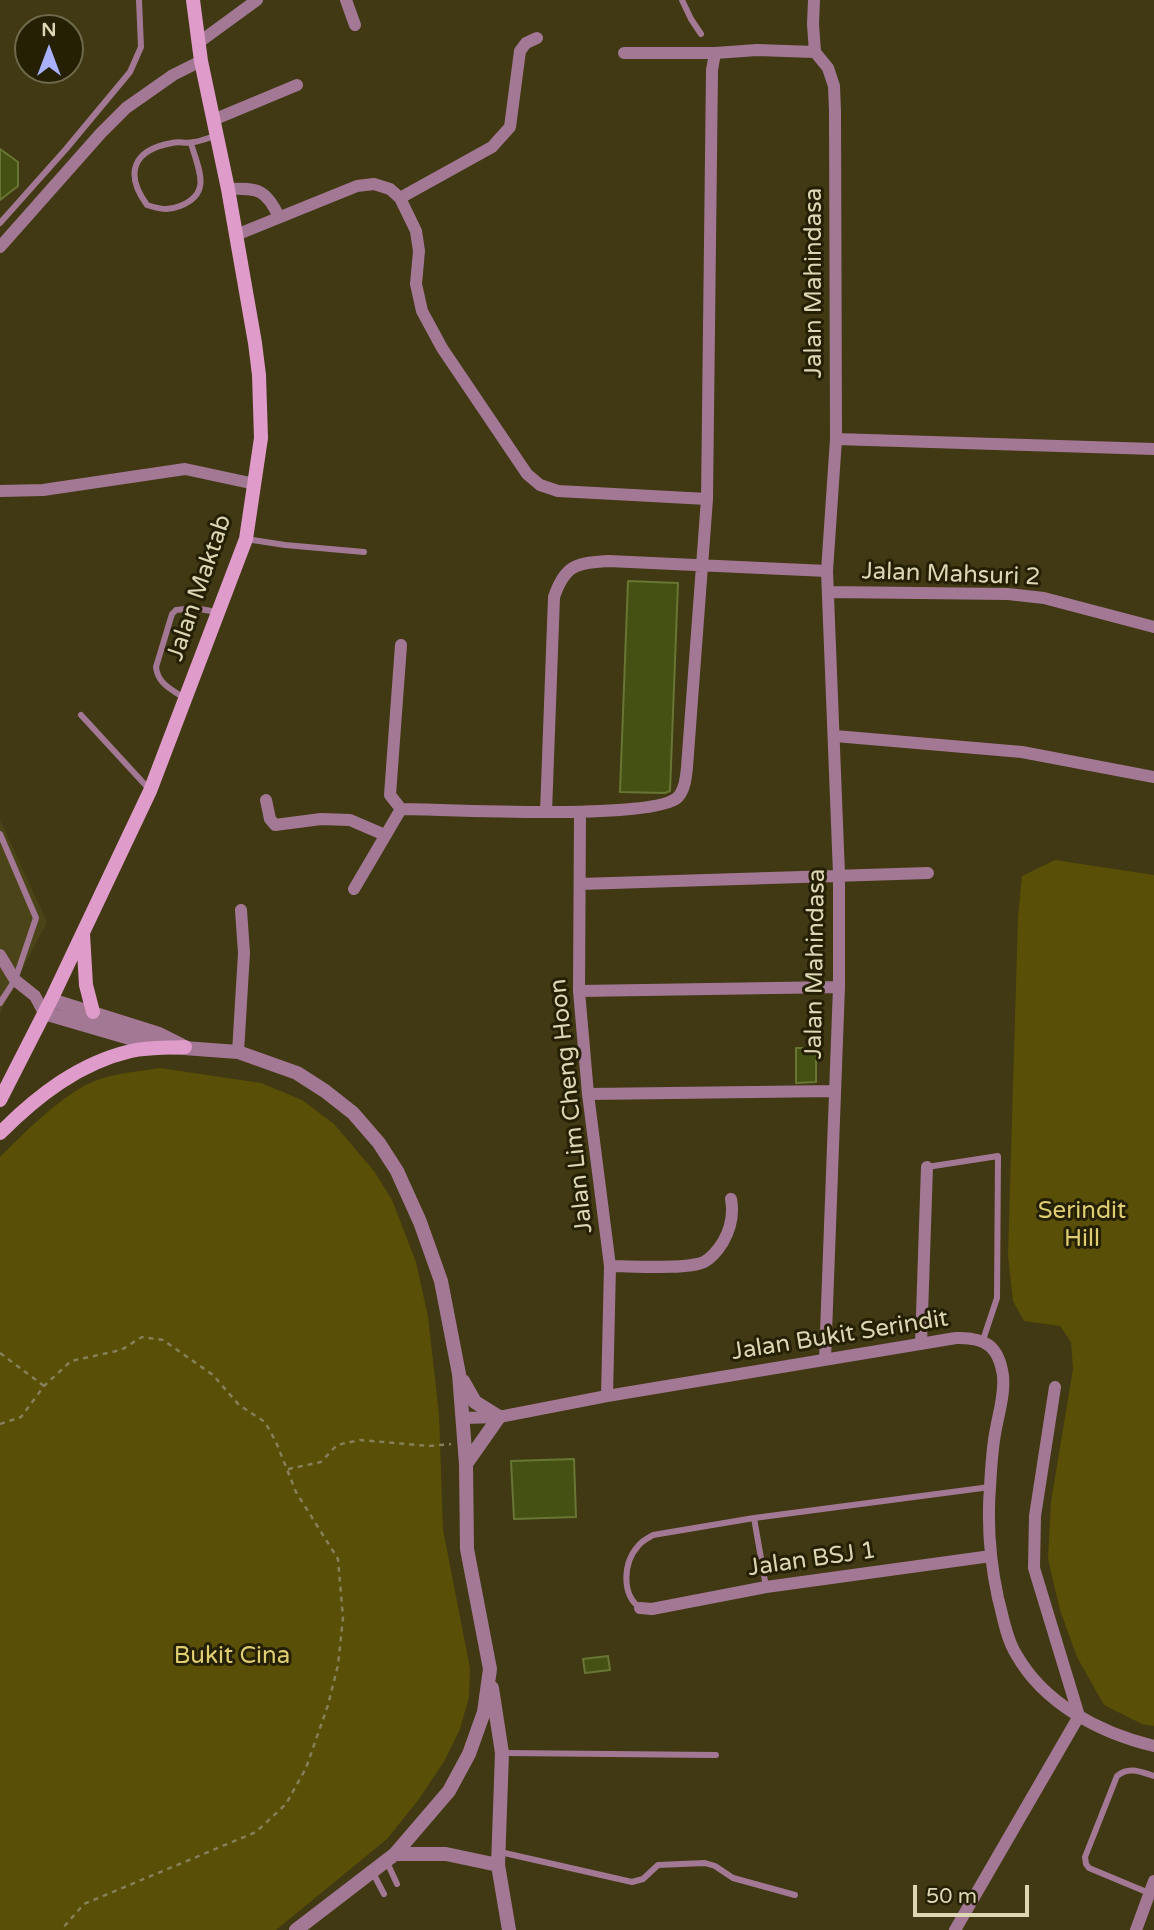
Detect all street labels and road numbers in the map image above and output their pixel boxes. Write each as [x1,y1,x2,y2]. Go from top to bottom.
street label: Jalan Mahindasa [801,188,829,378]
street label: Jalan Maktab [162,511,238,665]
street label: Jalan Mahsuri 2 [861,557,1041,593]
street label: Jalan Mahindasa [800,869,832,1059]
street label: Jalan Lim Cheng Hoon [544,977,600,1235]
street label: Jalan Bukit Serindit [730,1305,950,1367]
street label: Jalan BSJ 1 [746,1537,878,1583]

